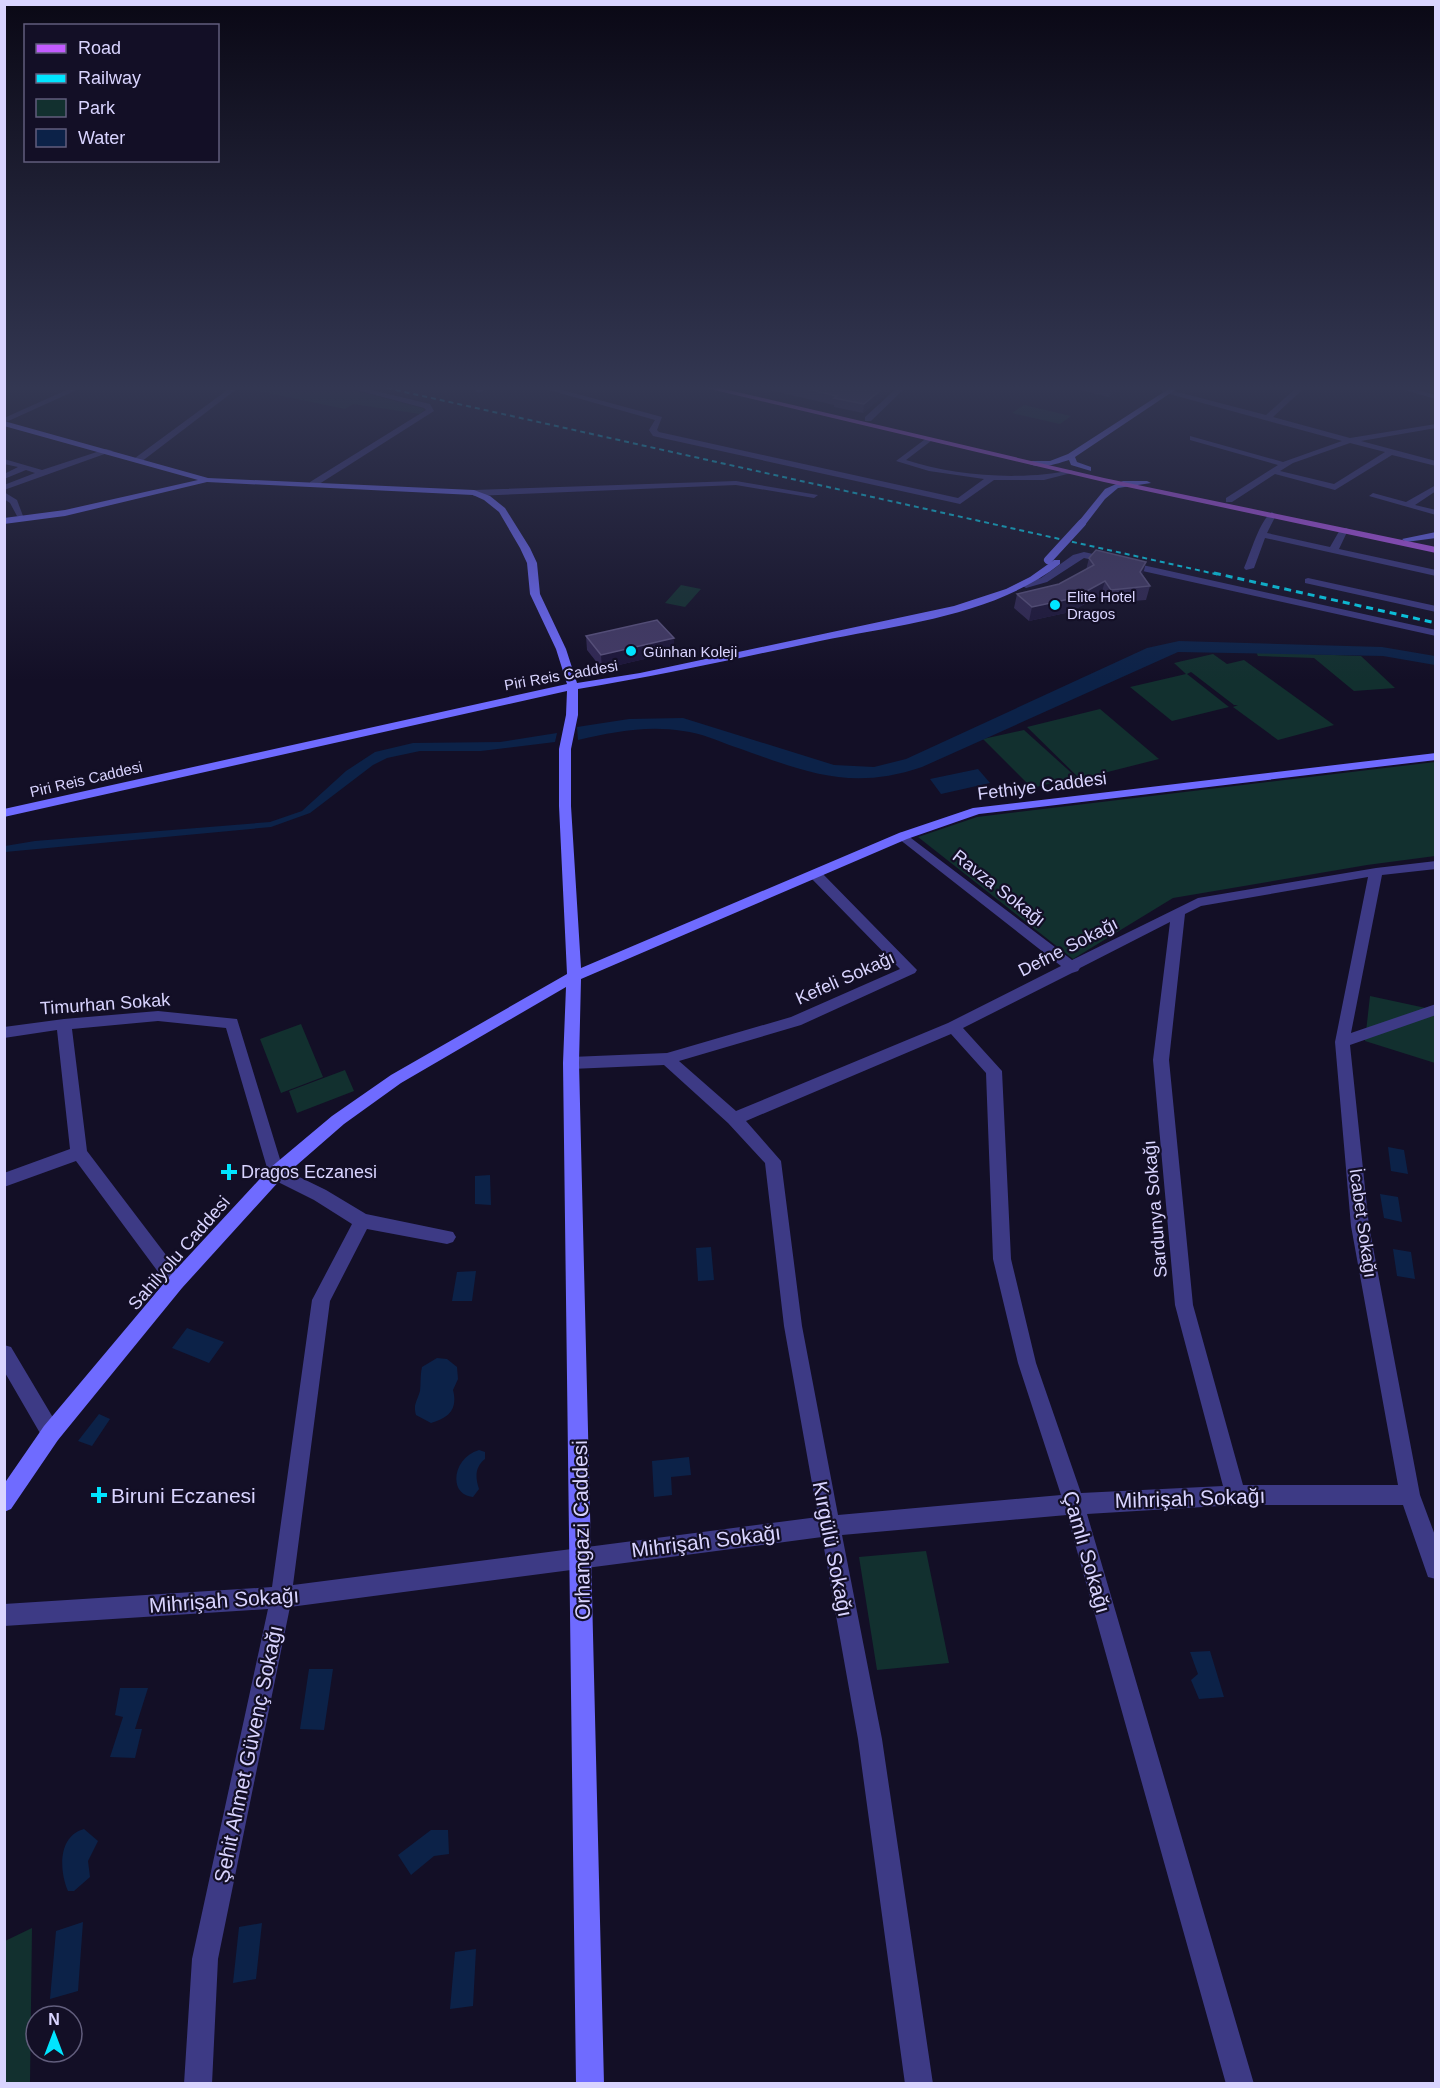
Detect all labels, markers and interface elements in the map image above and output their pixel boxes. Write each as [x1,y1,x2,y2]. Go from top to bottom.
legend [24,24,219,162]
text: Road [78,38,121,58]
text: Railway [78,68,141,88]
text: Park [78,98,116,118]
text: Water [78,128,125,148]
place label: Elite Hotel Dragos [1067,588,1135,622]
marker: Elite Hotel Dragos [1048,598,1062,612]
place label: Günhan Koleji [643,643,737,660]
marker: Günhan Koleji [624,644,638,658]
street label: Piri Reis Caddesi [503,657,619,693]
street label: Piri Reis Caddesi [28,758,144,800]
street label: Fethiye Caddesi [976,768,1108,804]
street label: Ravza Sokağı [949,846,1049,930]
street label: Defne Sokağı [1015,913,1121,981]
street label: Kefeli Sokağı [792,947,898,1009]
street label: Timurhan Sokak [39,989,172,1019]
street label: Sardunya Sokağı [1139,1139,1171,1279]
place label: Dragos Eczanesi [241,1162,377,1182]
marker: Dragos Eczanesi [222,1165,236,1179]
street label: İcabet Sokağı [1345,1167,1381,1279]
street label: Sahilyolu Caddesi [124,1192,234,1314]
street label: Orhangazi Caddesi [568,1440,594,1620]
street label: Kırgülü Sokağı [809,1479,857,1619]
place label: Biruni Eczanesi [111,1484,256,1507]
street label: Mihrişah Sokağı [1114,1484,1266,1512]
marker: Biruni Eczanesi [92,1488,106,1502]
street label: Çamlı Sokağı [1059,1488,1115,1616]
street label: Mihrişah Sokağı [630,1520,782,1562]
street label: Mihrişah Sokağı [148,1583,300,1617]
street label: Şehit Ahmet Güvenç Sokağı [209,1623,287,1885]
north arrow [24,2004,84,2064]
text: N [48,2011,60,2028]

